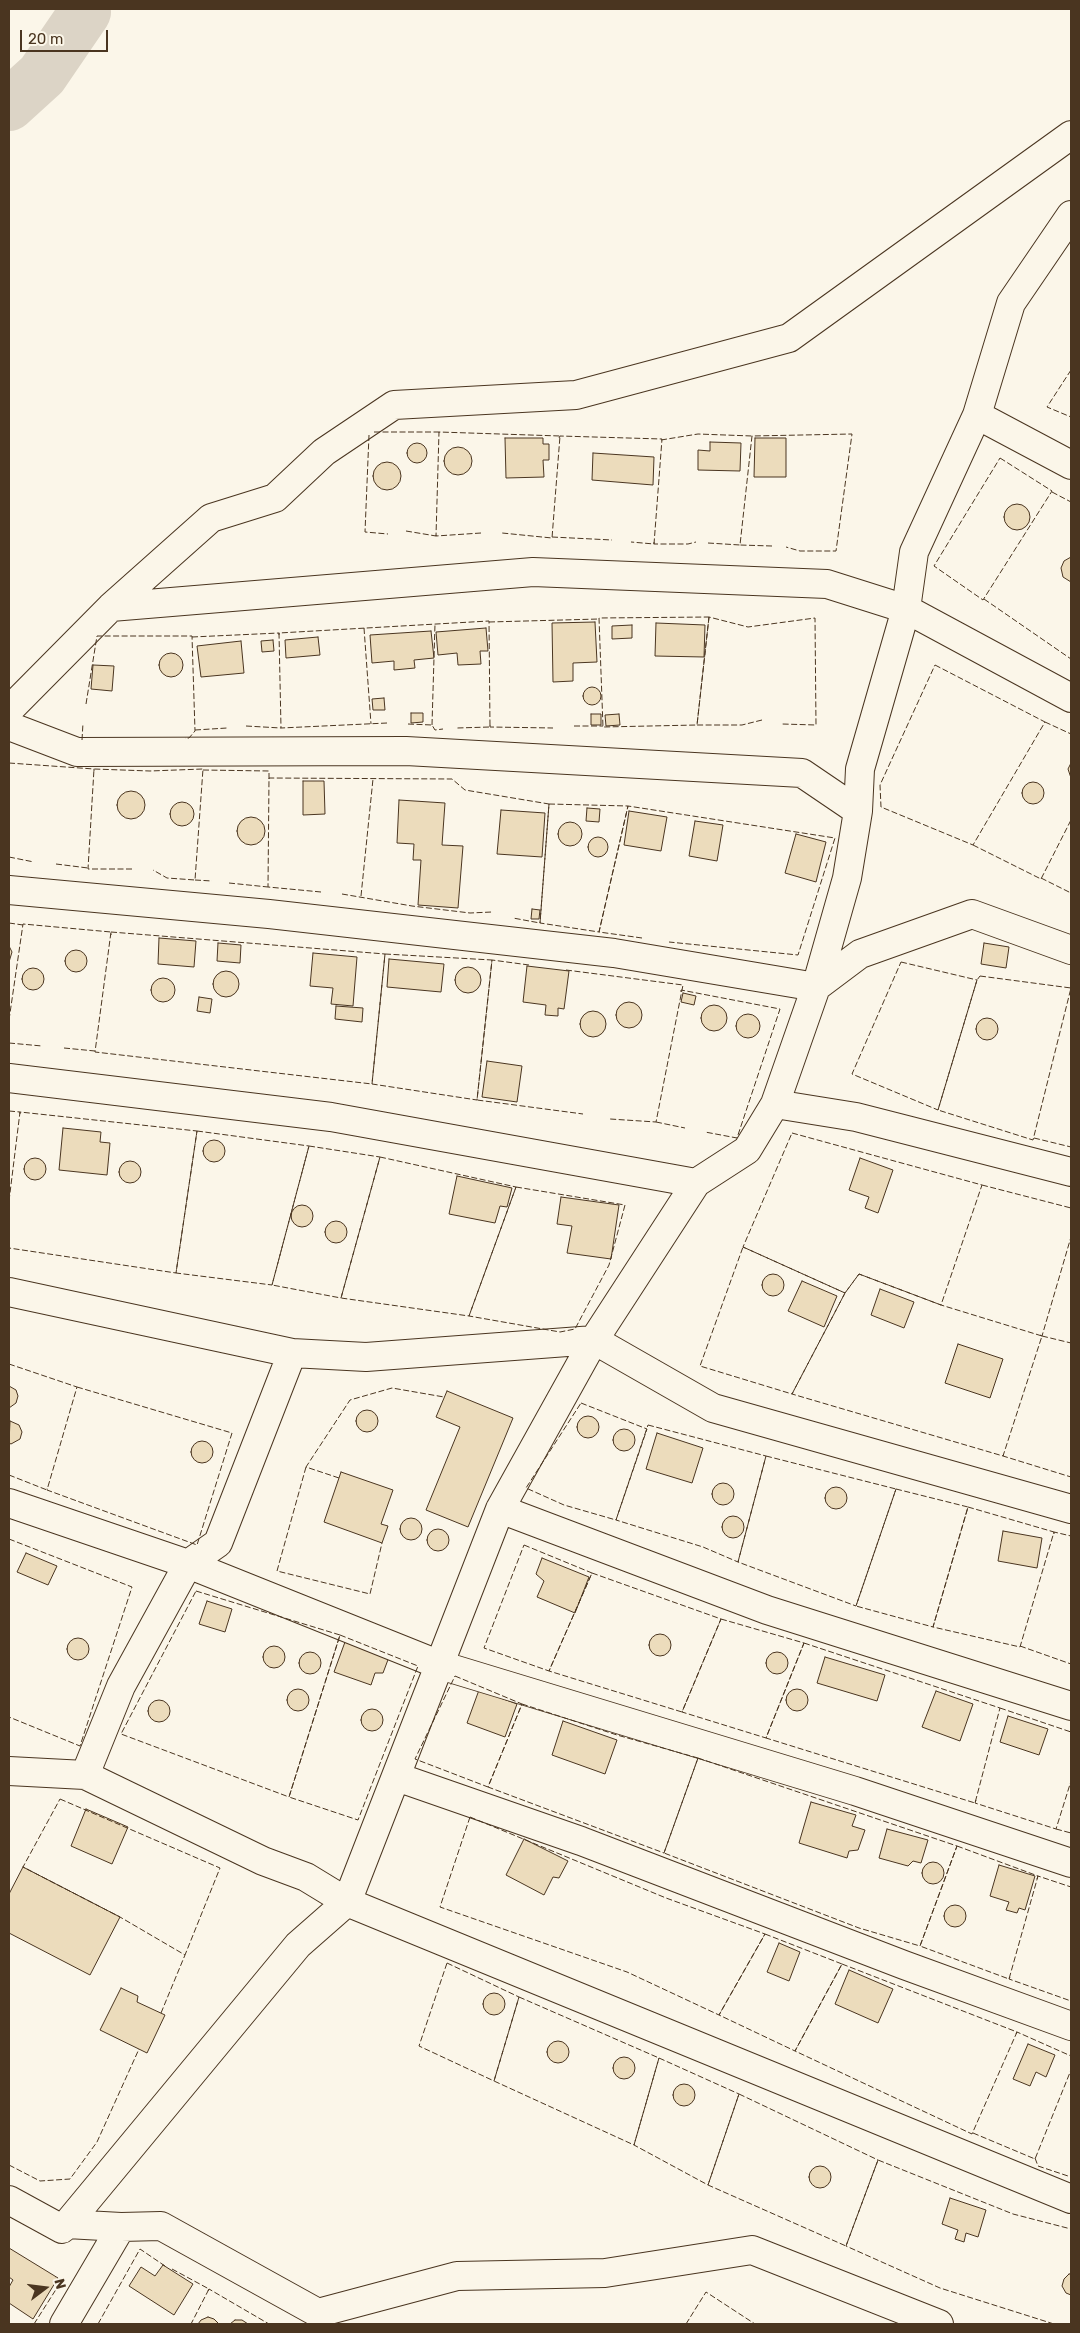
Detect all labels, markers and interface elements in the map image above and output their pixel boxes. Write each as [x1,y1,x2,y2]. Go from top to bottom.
scale bar [22,20,110,52]
text: 20 m [28,30,63,48]
north arrow [20,2263,70,2313]
text: N [50,2277,69,2291]

